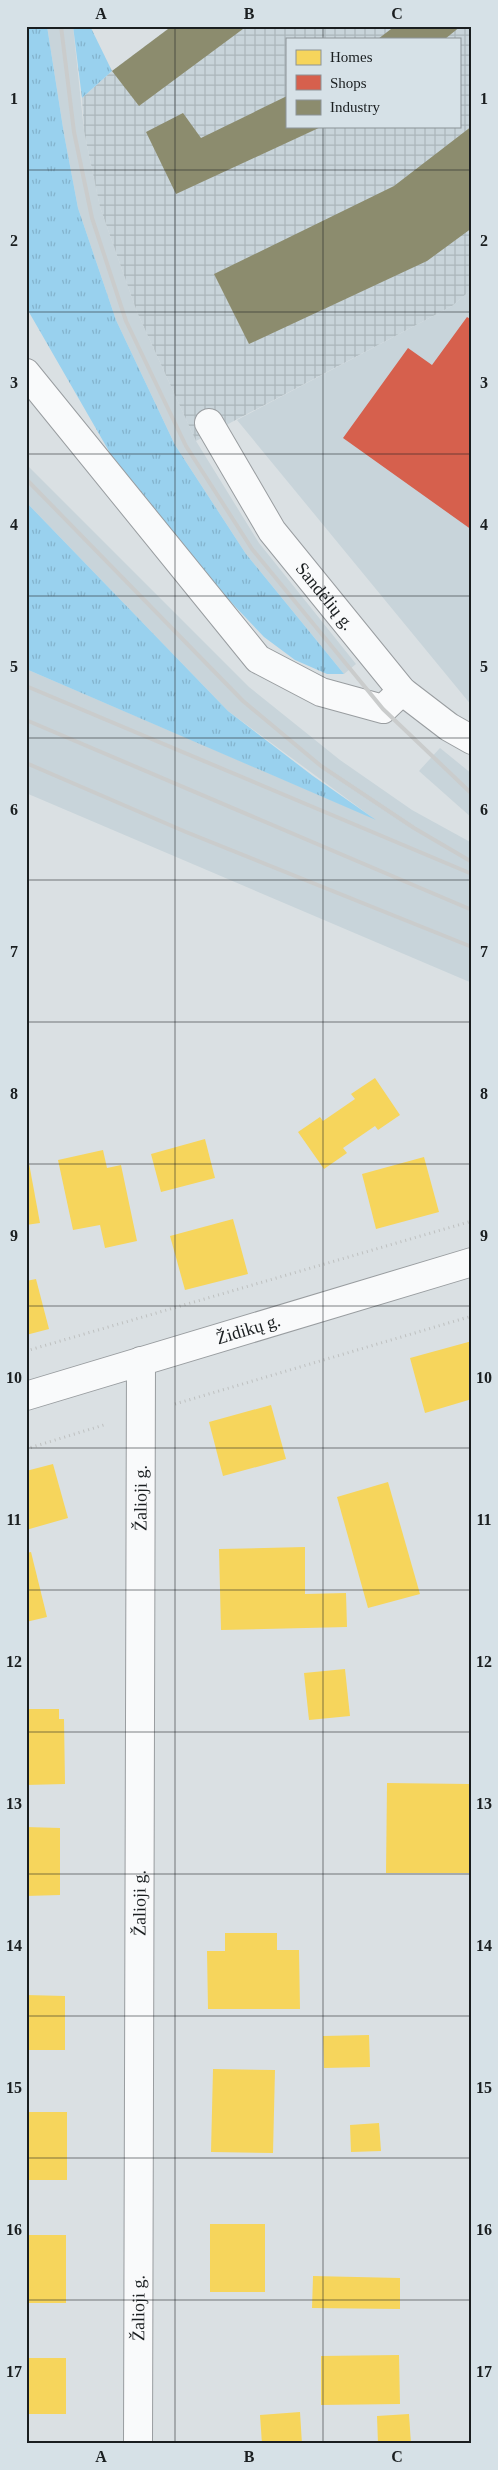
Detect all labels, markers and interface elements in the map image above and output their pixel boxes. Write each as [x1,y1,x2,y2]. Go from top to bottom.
text: A [95,5,107,22]
text: B [244,5,255,22]
text: C [391,5,403,22]
legend [286,38,460,128]
text: Homes [330,49,373,65]
text: Shops [330,75,367,91]
text: 1 [10,90,18,107]
text: 1 [480,90,488,107]
text: Industry [330,99,380,115]
text: 2 [10,232,18,249]
text: 2 [480,232,488,249]
text: 3 [10,374,18,391]
text: 3 [480,374,488,391]
text: 4 [10,516,18,533]
text: 4 [480,516,488,533]
street label: Sandėlių g. [292,558,358,634]
text: 5 [10,658,18,675]
text: 5 [480,658,488,675]
text: 6 [10,801,18,818]
text: 6 [480,801,488,818]
text: 7 [10,943,18,960]
text: 7 [480,943,488,960]
text: 8 [10,1085,18,1102]
text: 8 [480,1085,488,1102]
text: 9 [10,1227,18,1244]
text: 9 [480,1227,488,1244]
street label: Židikų g. [213,1310,283,1348]
text: 10 [6,1369,22,1386]
text: 10 [476,1369,492,1386]
street label: Žalioji g. [130,1465,151,1531]
text: 11 [6,1511,22,1528]
text: 11 [476,1511,492,1528]
text: 12 [6,1653,22,1670]
text: 12 [476,1653,492,1670]
text: 13 [6,1795,22,1812]
text: 13 [476,1795,492,1812]
street label: Žalioji g. [128,1870,150,1936]
text: 14 [6,1937,22,1954]
text: 14 [476,1937,492,1954]
text: 15 [6,2079,22,2096]
text: 15 [476,2079,492,2096]
text: 16 [6,2221,22,2238]
text: 16 [476,2221,492,2238]
street label: Žalioji g. [127,2275,148,2341]
text: 17 [6,2363,22,2380]
text: 17 [476,2363,492,2380]
text: A [95,2448,107,2465]
text: B [244,2448,255,2465]
text: C [391,2448,403,2465]

